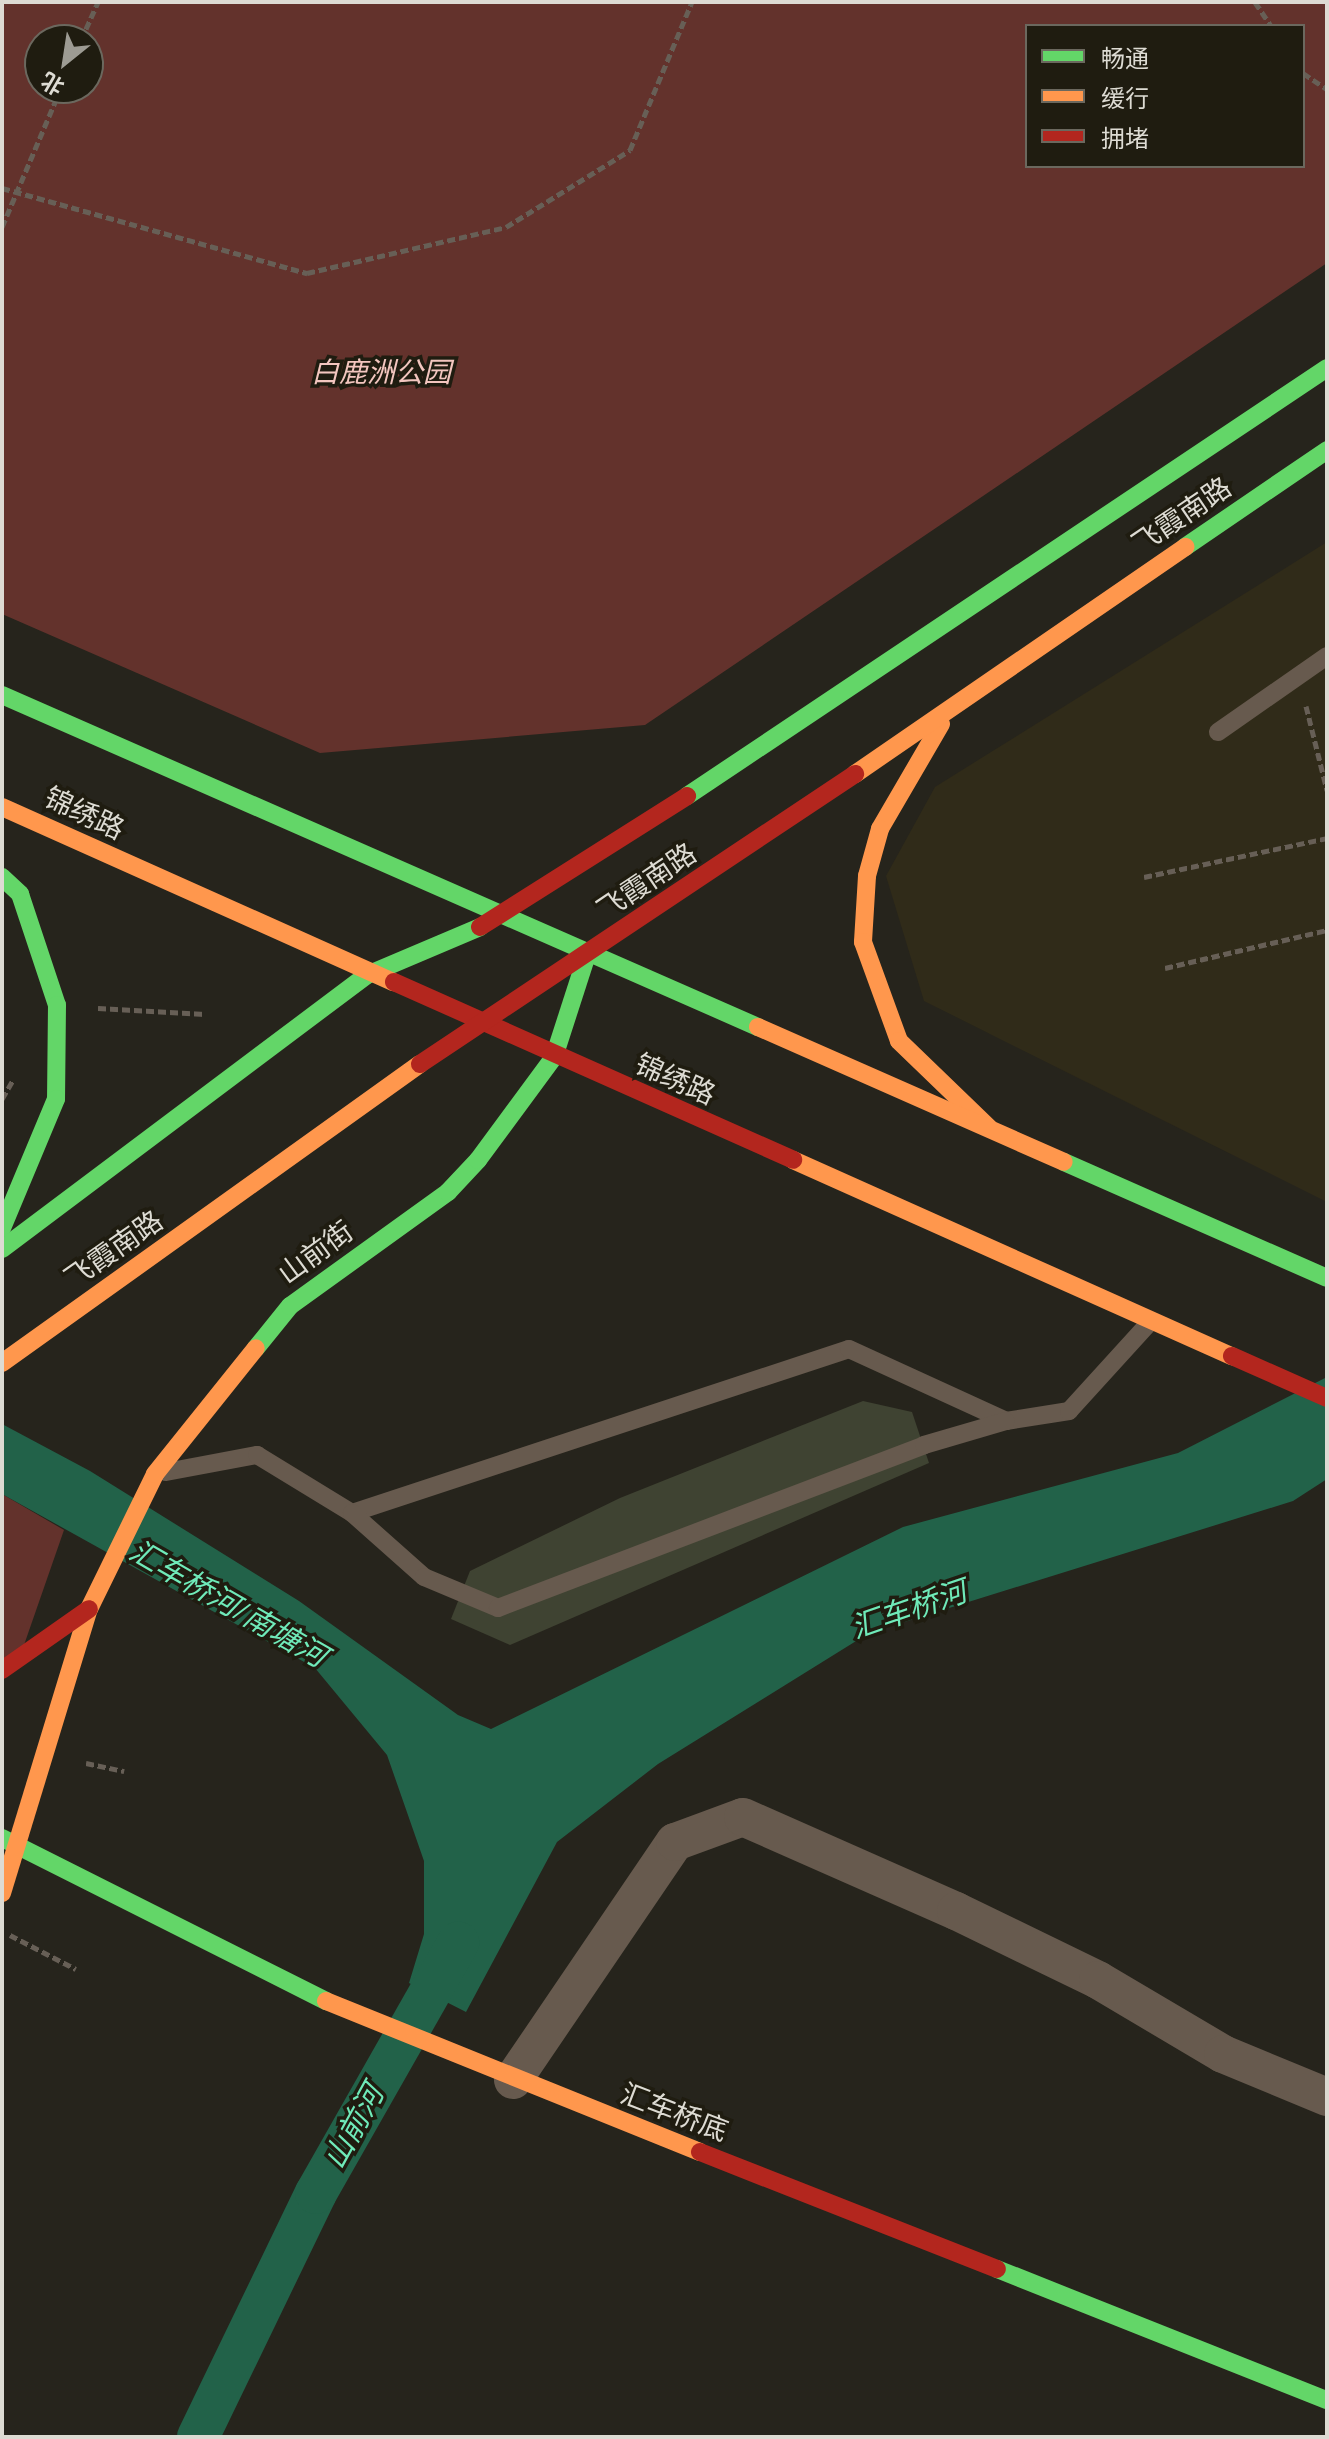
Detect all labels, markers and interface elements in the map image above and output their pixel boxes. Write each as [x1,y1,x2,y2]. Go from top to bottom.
north arrow [24,24,104,104]
legend [1025,24,1305,168]
text: 畅通 [1101,44,1149,73]
text: 北 [36,66,69,101]
text: 缓行 [1101,84,1149,113]
text: 拥堵 [1101,124,1149,153]
park label: 白鹿洲公园 [311,356,451,390]
street label: 飞霞南路 [1126,471,1238,561]
street label: 锦绣路 [39,781,129,847]
street label: 飞霞南路 [591,837,703,927]
street label: 锦绣路 [630,1048,720,1112]
street label: 飞霞南路 [58,1204,170,1296]
street label: 山前街 [272,1215,360,1291]
water label: 汇车桥河/南塘河 [123,1533,333,1675]
water label: 汇车桥河 [846,1573,972,1647]
street label: 汇车桥底 [616,2077,732,2149]
water label: 山前河 [316,2079,392,2175]

